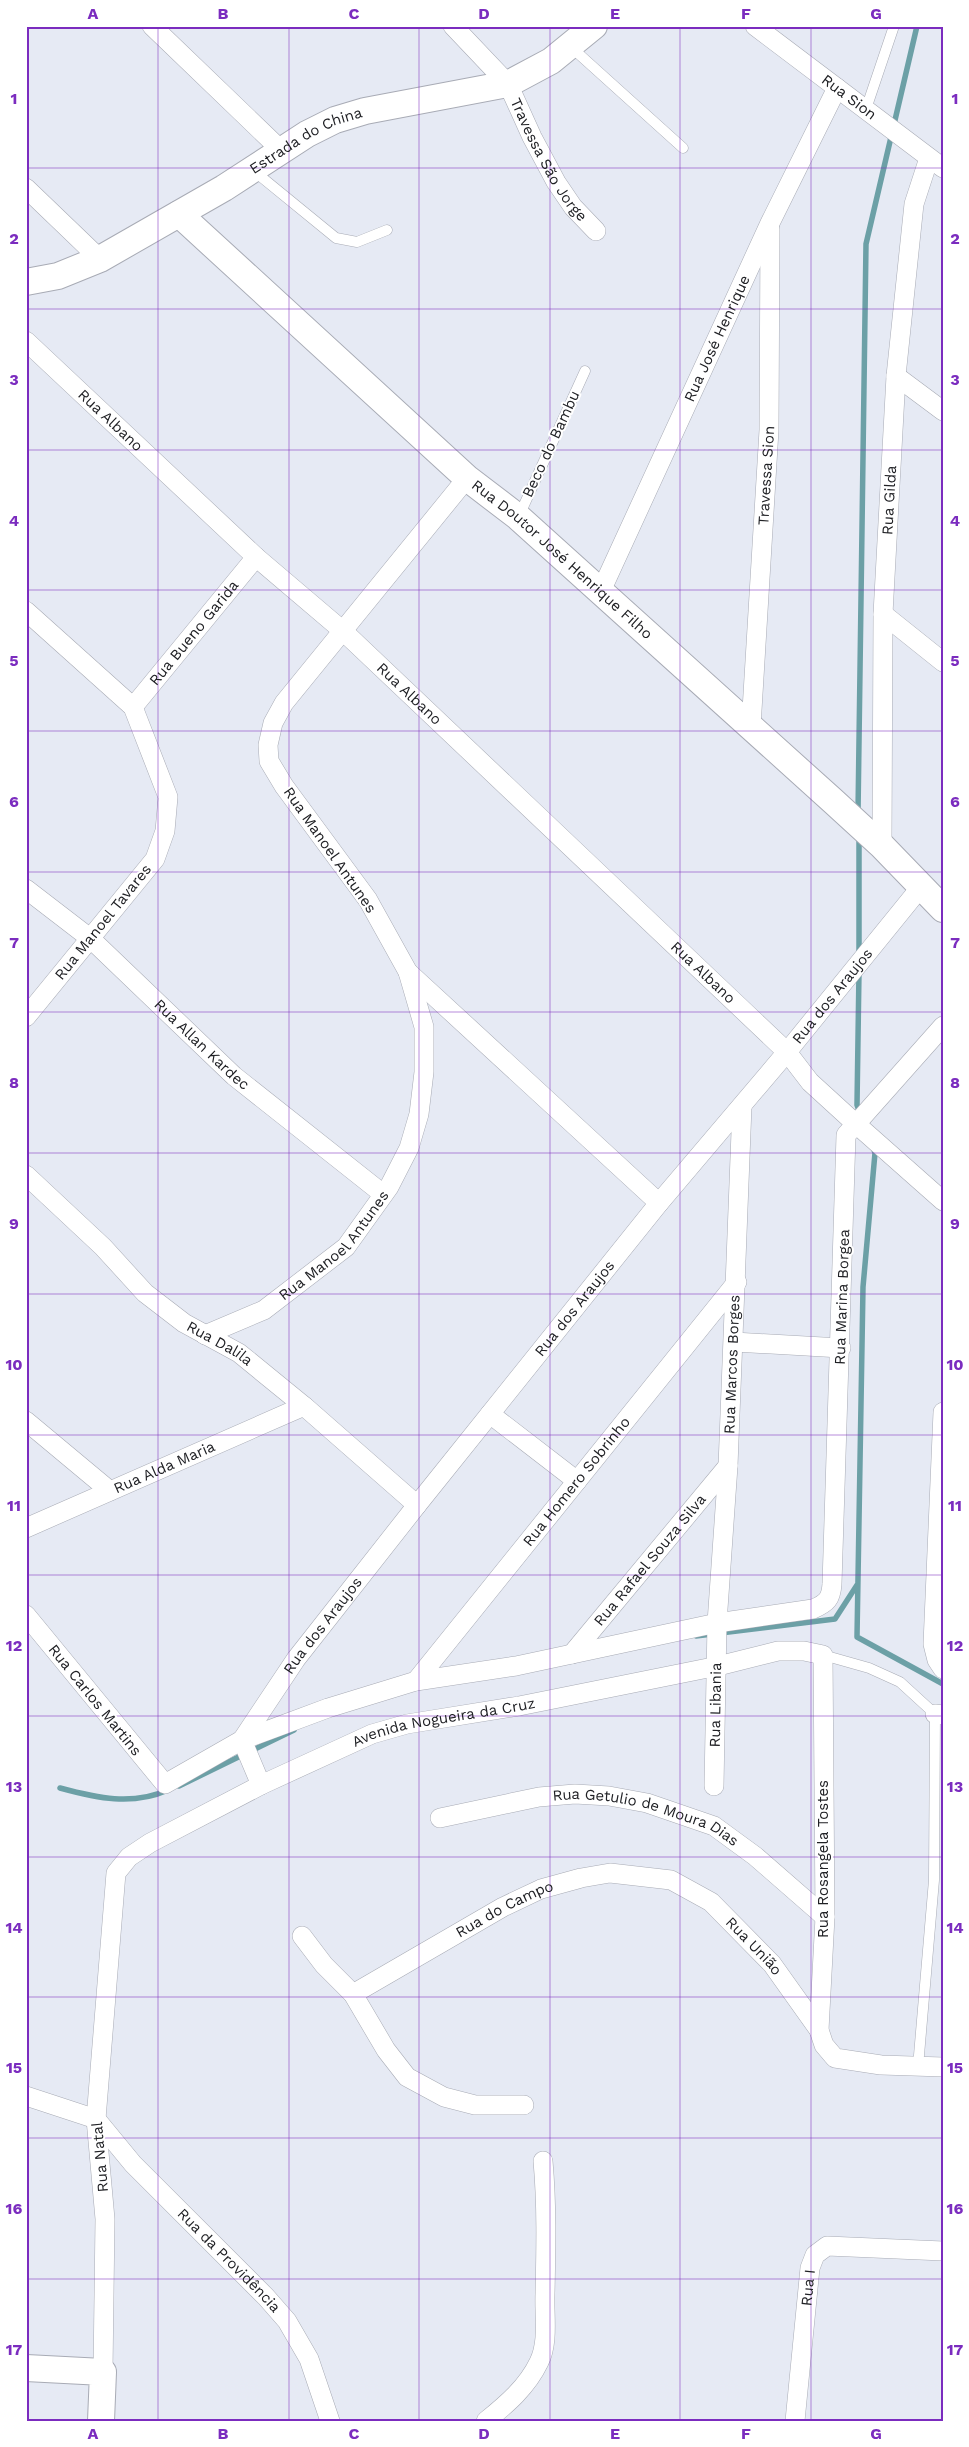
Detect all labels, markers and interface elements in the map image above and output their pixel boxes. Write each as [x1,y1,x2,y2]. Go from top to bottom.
text: A [88,4,99,23]
text: B [218,4,229,23]
text: C [349,4,360,23]
text: D [478,4,490,23]
text: E [610,4,620,23]
text: F [741,4,751,23]
text: G [870,4,882,23]
street label: Rua Sion [818,71,880,124]
text: 1 [11,89,17,108]
text: 1 [952,89,958,108]
street label: Travessa São Jorge [507,95,591,225]
street label: Estrada do China [246,103,365,178]
text: 2 [9,229,19,248]
text: 2 [950,229,960,248]
street label: Rua José Henrique [680,272,754,405]
text: 3 [9,370,19,389]
text: 3 [950,370,960,389]
street label: Rua Albano [74,386,147,455]
street label: Beco do Bambu [518,388,584,500]
street label: Travessa Sion [754,425,778,526]
street label: Rua Gilda [878,464,900,535]
street label: Rua Doutor José Henrique Filho [468,476,656,643]
text: 4 [9,511,19,530]
text: 4 [950,511,960,530]
street label: Rua Bueno Garida [145,576,243,689]
text: 5 [9,651,19,670]
text: 5 [950,651,960,670]
street label: Rua Albano [373,659,445,729]
street label: Rua Manoel Antunes [280,784,380,916]
text: 6 [9,792,19,811]
text: 6 [950,792,960,811]
street label: Rua Manoel Tavares [51,860,155,983]
text: 7 [9,933,19,952]
text: 7 [950,933,960,952]
street label: Rua Albano [667,938,739,1007]
street label: Rua dos Araujos [788,945,876,1047]
street label: Rua Allan Kardec [150,995,253,1094]
text: 8 [9,1073,19,1092]
text: 8 [950,1073,960,1092]
street label: Rua Manoel Antunes [275,1187,393,1304]
text: 9 [9,1214,19,1233]
text: 9 [950,1214,960,1233]
street label: Rua Marina Borgea [831,1228,853,1365]
street label: Rua dos Araujos [531,1257,618,1360]
street label: Rua Marcos Borges [720,1295,744,1434]
street label: Rua Dalila [184,1317,257,1370]
text: 10 [5,1355,23,1374]
text: 10 [946,1355,964,1374]
street label: Rua Homero Sobrinho [519,1413,634,1550]
street label: Rua Alda Maria [111,1437,218,1497]
street label: Rua Rafael Souza Silva [590,1490,710,1630]
text: 11 [7,1496,21,1515]
text: 11 [948,1496,962,1515]
street label: Rua dos Araujos [280,1573,366,1677]
text: 12 [6,1636,22,1655]
text: 12 [947,1636,963,1655]
street label: Rua Carlos Martins [45,1641,146,1759]
street label: Rua Libania [706,1662,725,1748]
street label: Avenida Nogueira da Cruz [349,1694,537,1751]
text: 13 [6,1777,22,1796]
text: 13 [947,1777,963,1796]
street label: Rua Rosangela Tostes [814,1780,832,1938]
street label: Rua Getulio de Moura Dias [552,1785,742,1850]
street label: Rua do Campo [453,1877,555,1941]
street label: Rua União [722,1913,786,1979]
text: 14 [5,1918,23,1937]
text: 14 [946,1918,964,1937]
text: 15 [6,2058,22,2077]
text: 15 [947,2058,963,2077]
street label: Rua Natal [88,2121,112,2193]
text: 16 [6,2199,23,2218]
text: 16 [947,2199,964,2218]
street label: Rua da Providência [174,2205,285,2317]
street label: Rua I [797,2268,819,2307]
text: 17 [6,2340,23,2359]
text: 17 [947,2340,964,2359]
text: A [88,2424,99,2443]
text: B [218,2424,229,2443]
text: C [349,2424,360,2443]
text: D [478,2424,490,2443]
text: E [610,2424,620,2443]
text: F [741,2424,751,2443]
text: G [870,2424,882,2443]

